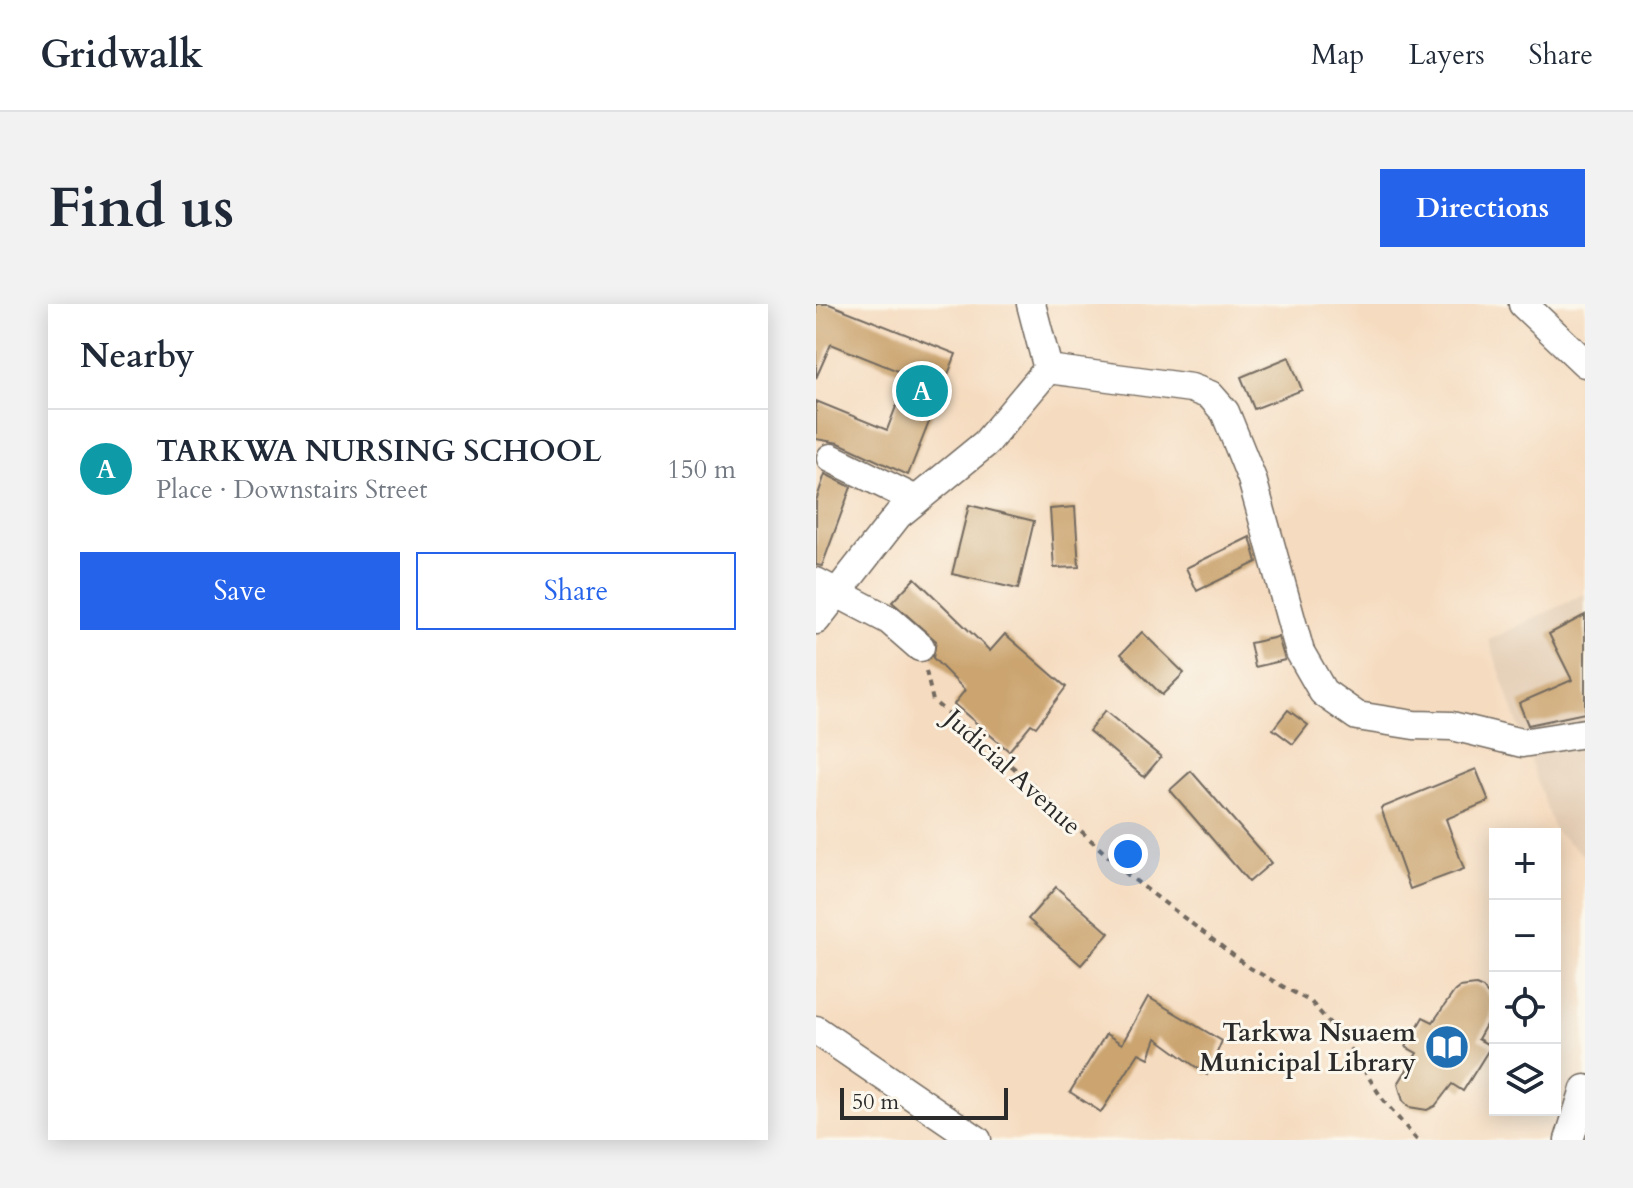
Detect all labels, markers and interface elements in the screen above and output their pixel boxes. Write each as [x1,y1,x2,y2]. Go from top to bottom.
text: Gridwalk [40,29,203,81]
text: Map [1311,36,1364,74]
text: Layers [1408,36,1485,74]
text: Share [1529,36,1593,74]
button: Directions [1380,169,1585,247]
text: Find us [48,171,234,246]
text: Nearby [80,333,195,379]
pin: A [896,361,948,421]
text: TARKWA NURSING SCHOOL [156,431,602,472]
text: A [96,452,116,487]
text: 150 m [667,452,736,487]
text: Place · Downstairs Street [156,472,427,507]
button: Save [80,552,400,630]
button: Share [416,552,736,630]
street label: Judicial Avenue [934,699,1089,843]
map controls [1489,828,1561,1116]
button: + [1489,828,1561,900]
your location [1108,834,1148,874]
button: − [1489,900,1561,972]
button: locate [1489,972,1561,1044]
place label: Tarkwa Nsuaem Municipal Library [1199,1015,1416,1080]
library icon: Tarkwa Nsuaem Municipal Library [1423,1023,1471,1071]
button: layers [1489,1044,1561,1116]
scale bar [840,1084,1008,1120]
text: 50 m [852,1087,899,1117]

